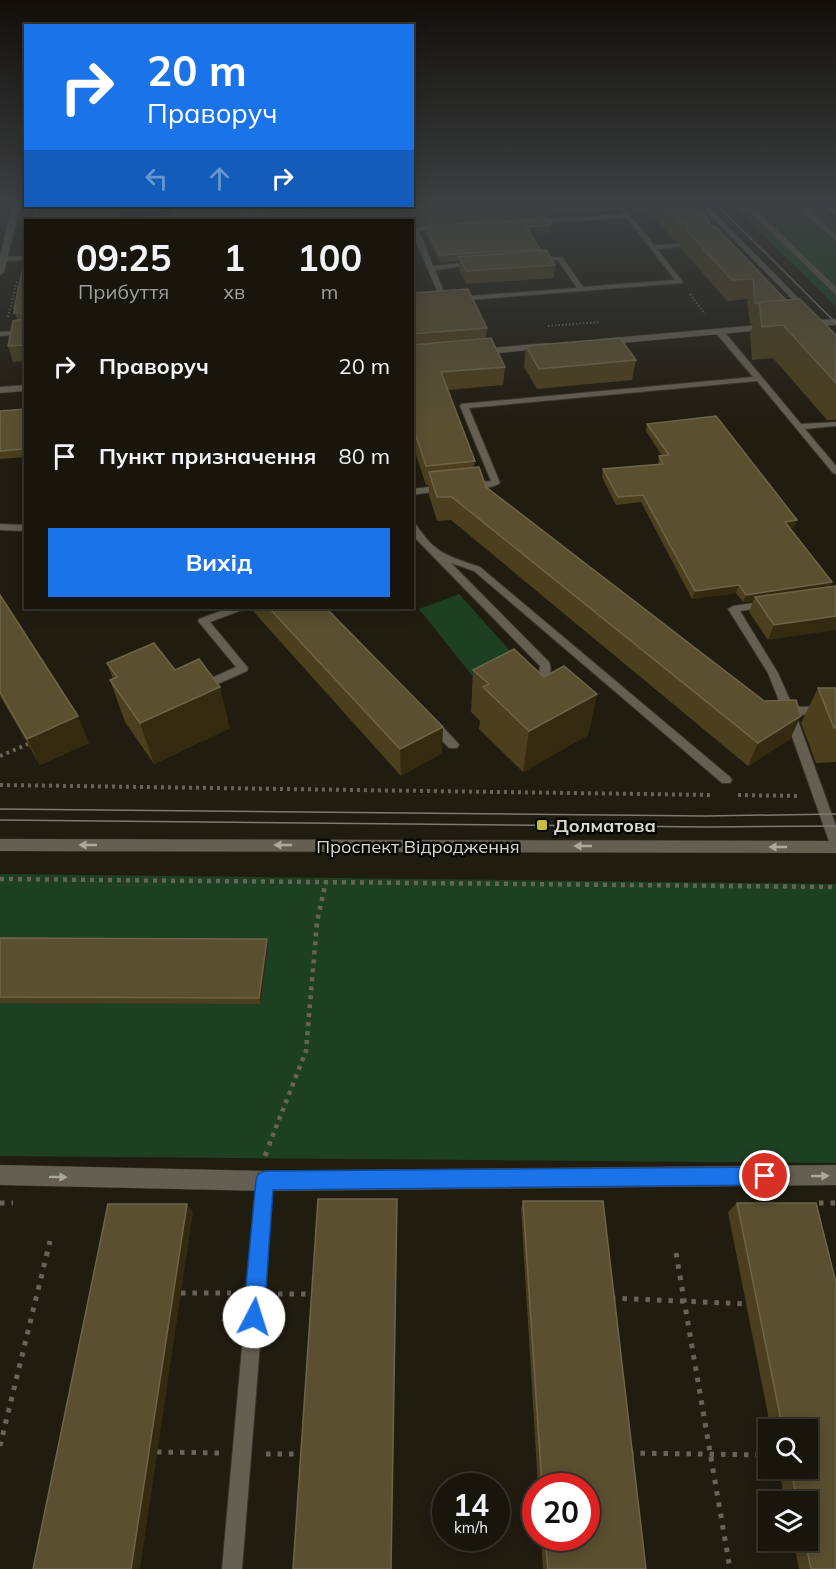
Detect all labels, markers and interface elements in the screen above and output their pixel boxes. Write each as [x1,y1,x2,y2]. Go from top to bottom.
text: 20 m [147,44,247,97]
icon: right [48,48,126,126]
text: Праворуч [147,96,277,130]
icon: left [140,162,173,195]
icon: ahead [203,162,236,195]
icon: right [266,162,299,195]
text: 09:25 [76,235,171,280]
text: 1 [223,235,245,280]
text: 100 [297,235,362,280]
text: Прибуття [78,279,169,304]
text: хв [223,279,245,304]
text: m [321,279,338,304]
icon: right [48,350,81,383]
text: Праворуч [99,352,209,380]
text: 20 m [339,352,390,380]
icon: arrive [48,440,81,473]
text: Пункт призначення [99,442,316,470]
text: 80 m [339,442,390,470]
button: Вихід [48,528,390,597]
place label: Долматова [554,814,656,837]
marker: Долматова [535,818,549,832]
street label: Проспект Відродження [316,835,520,858]
one-way arrow [78,840,97,850]
one-way arrow [273,841,292,850]
one-way arrow [573,842,592,851]
one-way arrow [768,842,787,852]
pin [739,1150,790,1201]
icon: arrive [748,1159,781,1192]
one-way arrow [811,1171,830,1181]
one-way arrow [49,1172,68,1181]
position arrow [222,1285,286,1349]
map controls [758,1419,818,1551]
button: search [758,1419,818,1479]
speed limit sign: 20 [522,1473,600,1551]
text: 14 [453,1486,489,1524]
button: layers [758,1491,818,1551]
text: km/h [454,1518,488,1537]

